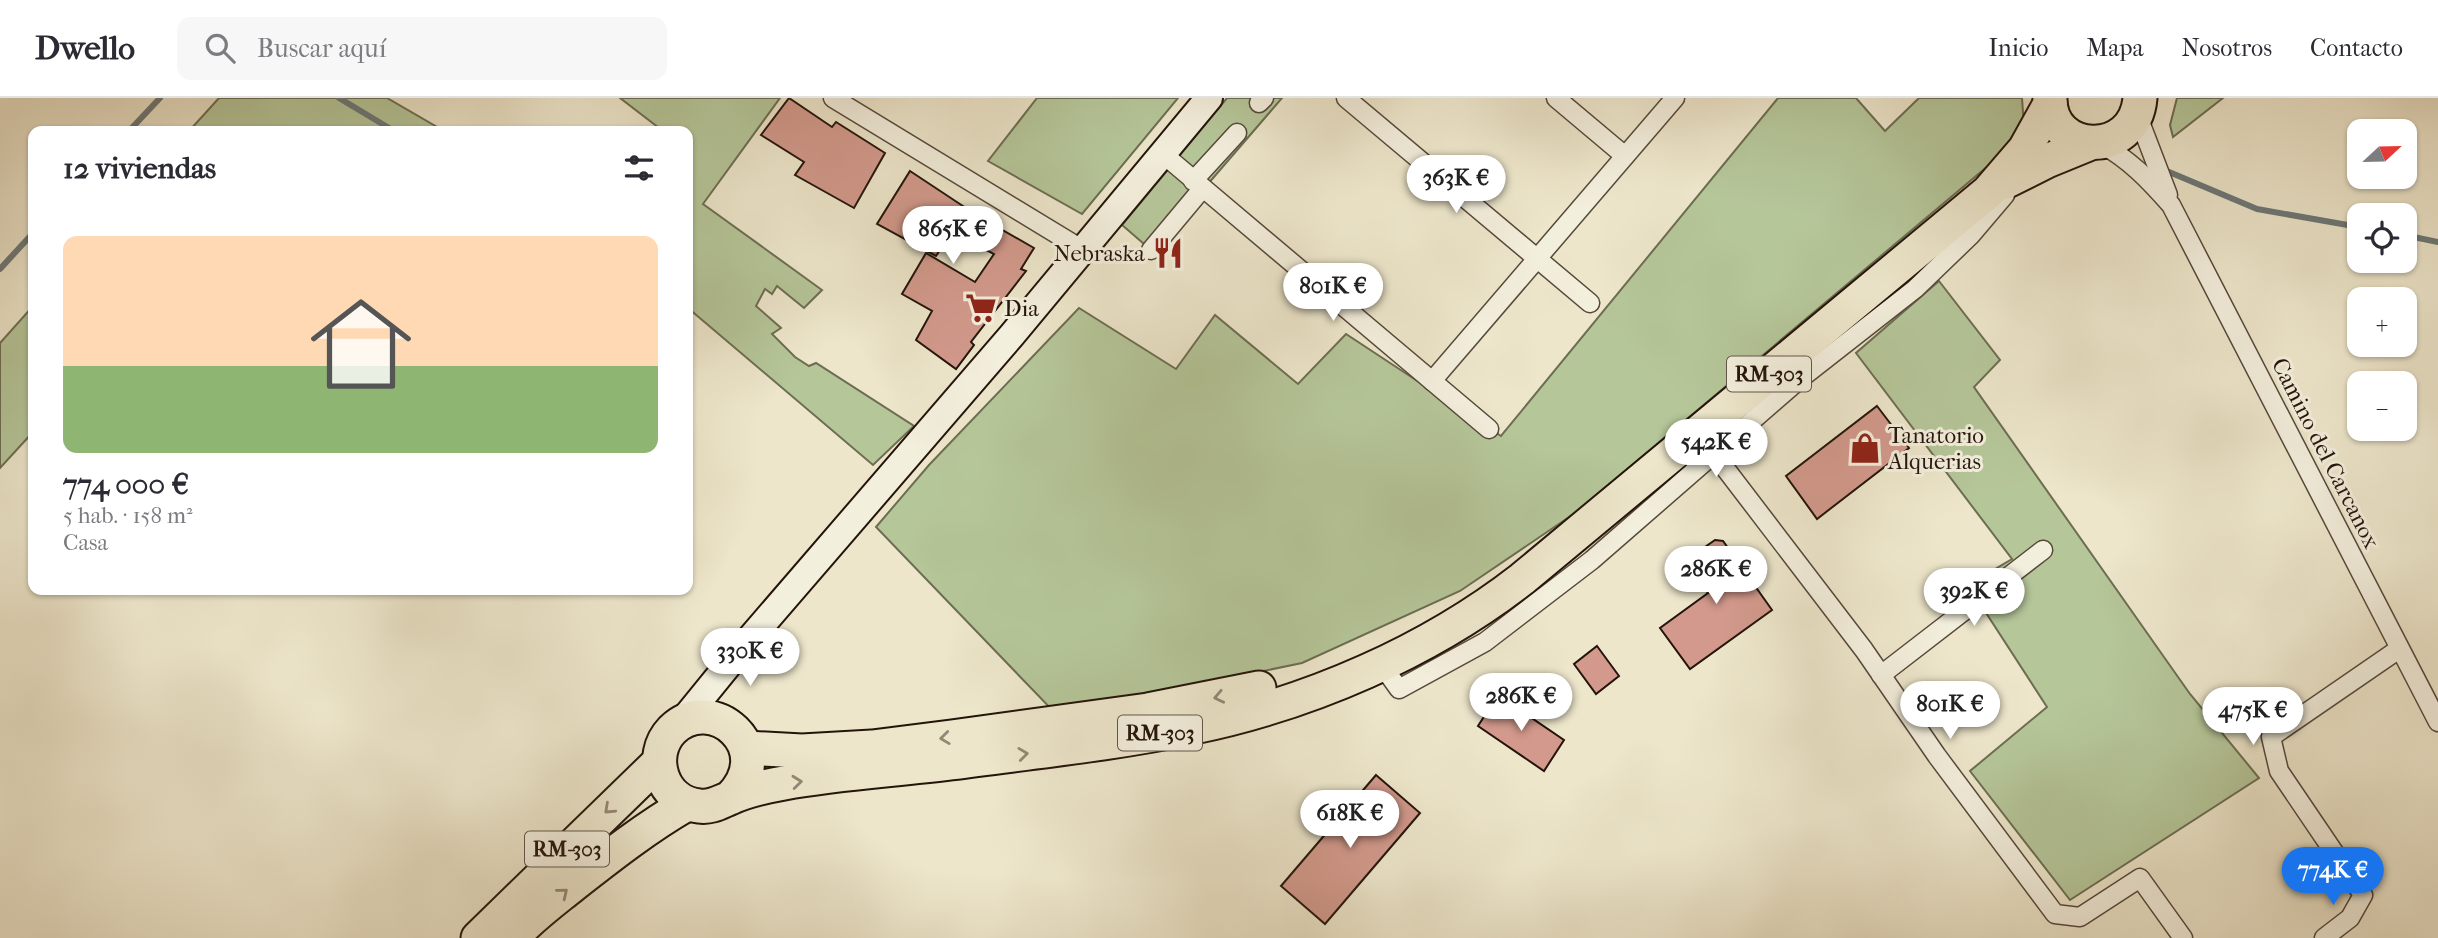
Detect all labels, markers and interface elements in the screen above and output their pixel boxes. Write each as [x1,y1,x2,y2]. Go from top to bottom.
search box [177,17,667,80]
text: Dwello [35,29,135,68]
icon: search [201,29,239,67]
text: Buscar aquí [257,33,386,64]
text: Inicio [1988,34,2048,62]
text: Mapa [2086,34,2144,62]
text: Nosotros [2182,34,2272,62]
text: Contacto [2310,34,2403,62]
north arrow [2347,119,2417,189]
map controls [2347,119,2417,441]
icon: filters [620,149,658,187]
text: 12 viviendas [63,151,216,186]
pin: 363K € [1399,156,1513,215]
text: 363K € [1423,164,1489,191]
button: locate [2347,203,2417,273]
pin: 865K € [896,206,1010,266]
text: 865K € [918,215,988,242]
restaurant icon: Nebraska [1151,236,1185,270]
place label: Nebraska [1053,240,1145,267]
pin: 801K € [1276,264,1390,323]
text: 801K € [1299,272,1367,299]
icon: home [298,281,424,407]
button: + [2347,287,2417,357]
supermarket icon: Dia [964,291,998,325]
place label: Dia [1004,295,1039,322]
street label: Camino del Carcanox [2266,354,2385,553]
road number: RM-303 [1727,356,1811,392]
button: − [2347,371,2417,441]
pin: 542K € [1659,420,1773,479]
place label: Tanatorio Alquerias [1887,422,1984,475]
text: 542K € [1681,428,1751,455]
shop icon: Tanatorio Alquerias [1848,431,1882,465]
text: 774 000 € [63,467,189,502]
text: 5 hab. · 158 m² [63,502,193,529]
text: Casa [63,529,108,556]
pin: 286K € [1659,546,1773,606]
text: 286K € [1680,555,1752,582]
pin: 392K € [1917,568,2031,628]
text: 392K € [1940,577,2008,604]
pin: 330K € [693,628,807,688]
text: 330K € [717,637,783,664]
pin: 286K € [1464,674,1578,733]
text: 286K € [1485,682,1557,709]
pin: 801K € [1893,682,2007,741]
pin: 475K € [2196,688,2310,747]
one-way arrow [1213,689,1225,703]
text: 801K € [1916,690,1984,717]
text: 475K € [2218,696,2288,723]
road number: RM-303 [1118,716,1202,750]
one-way arrow [940,730,951,745]
one-way arrow [1017,746,1029,761]
one-way arrow [791,774,803,789]
pin: 618K € [1293,790,1407,850]
text: 618K € [1316,799,1384,826]
one-way arrow [604,801,617,814]
road number: RM-303 [525,832,609,866]
pin: 774K € [2276,848,2390,907]
text: 774K € [2298,856,2368,883]
one-way arrow [554,889,567,901]

